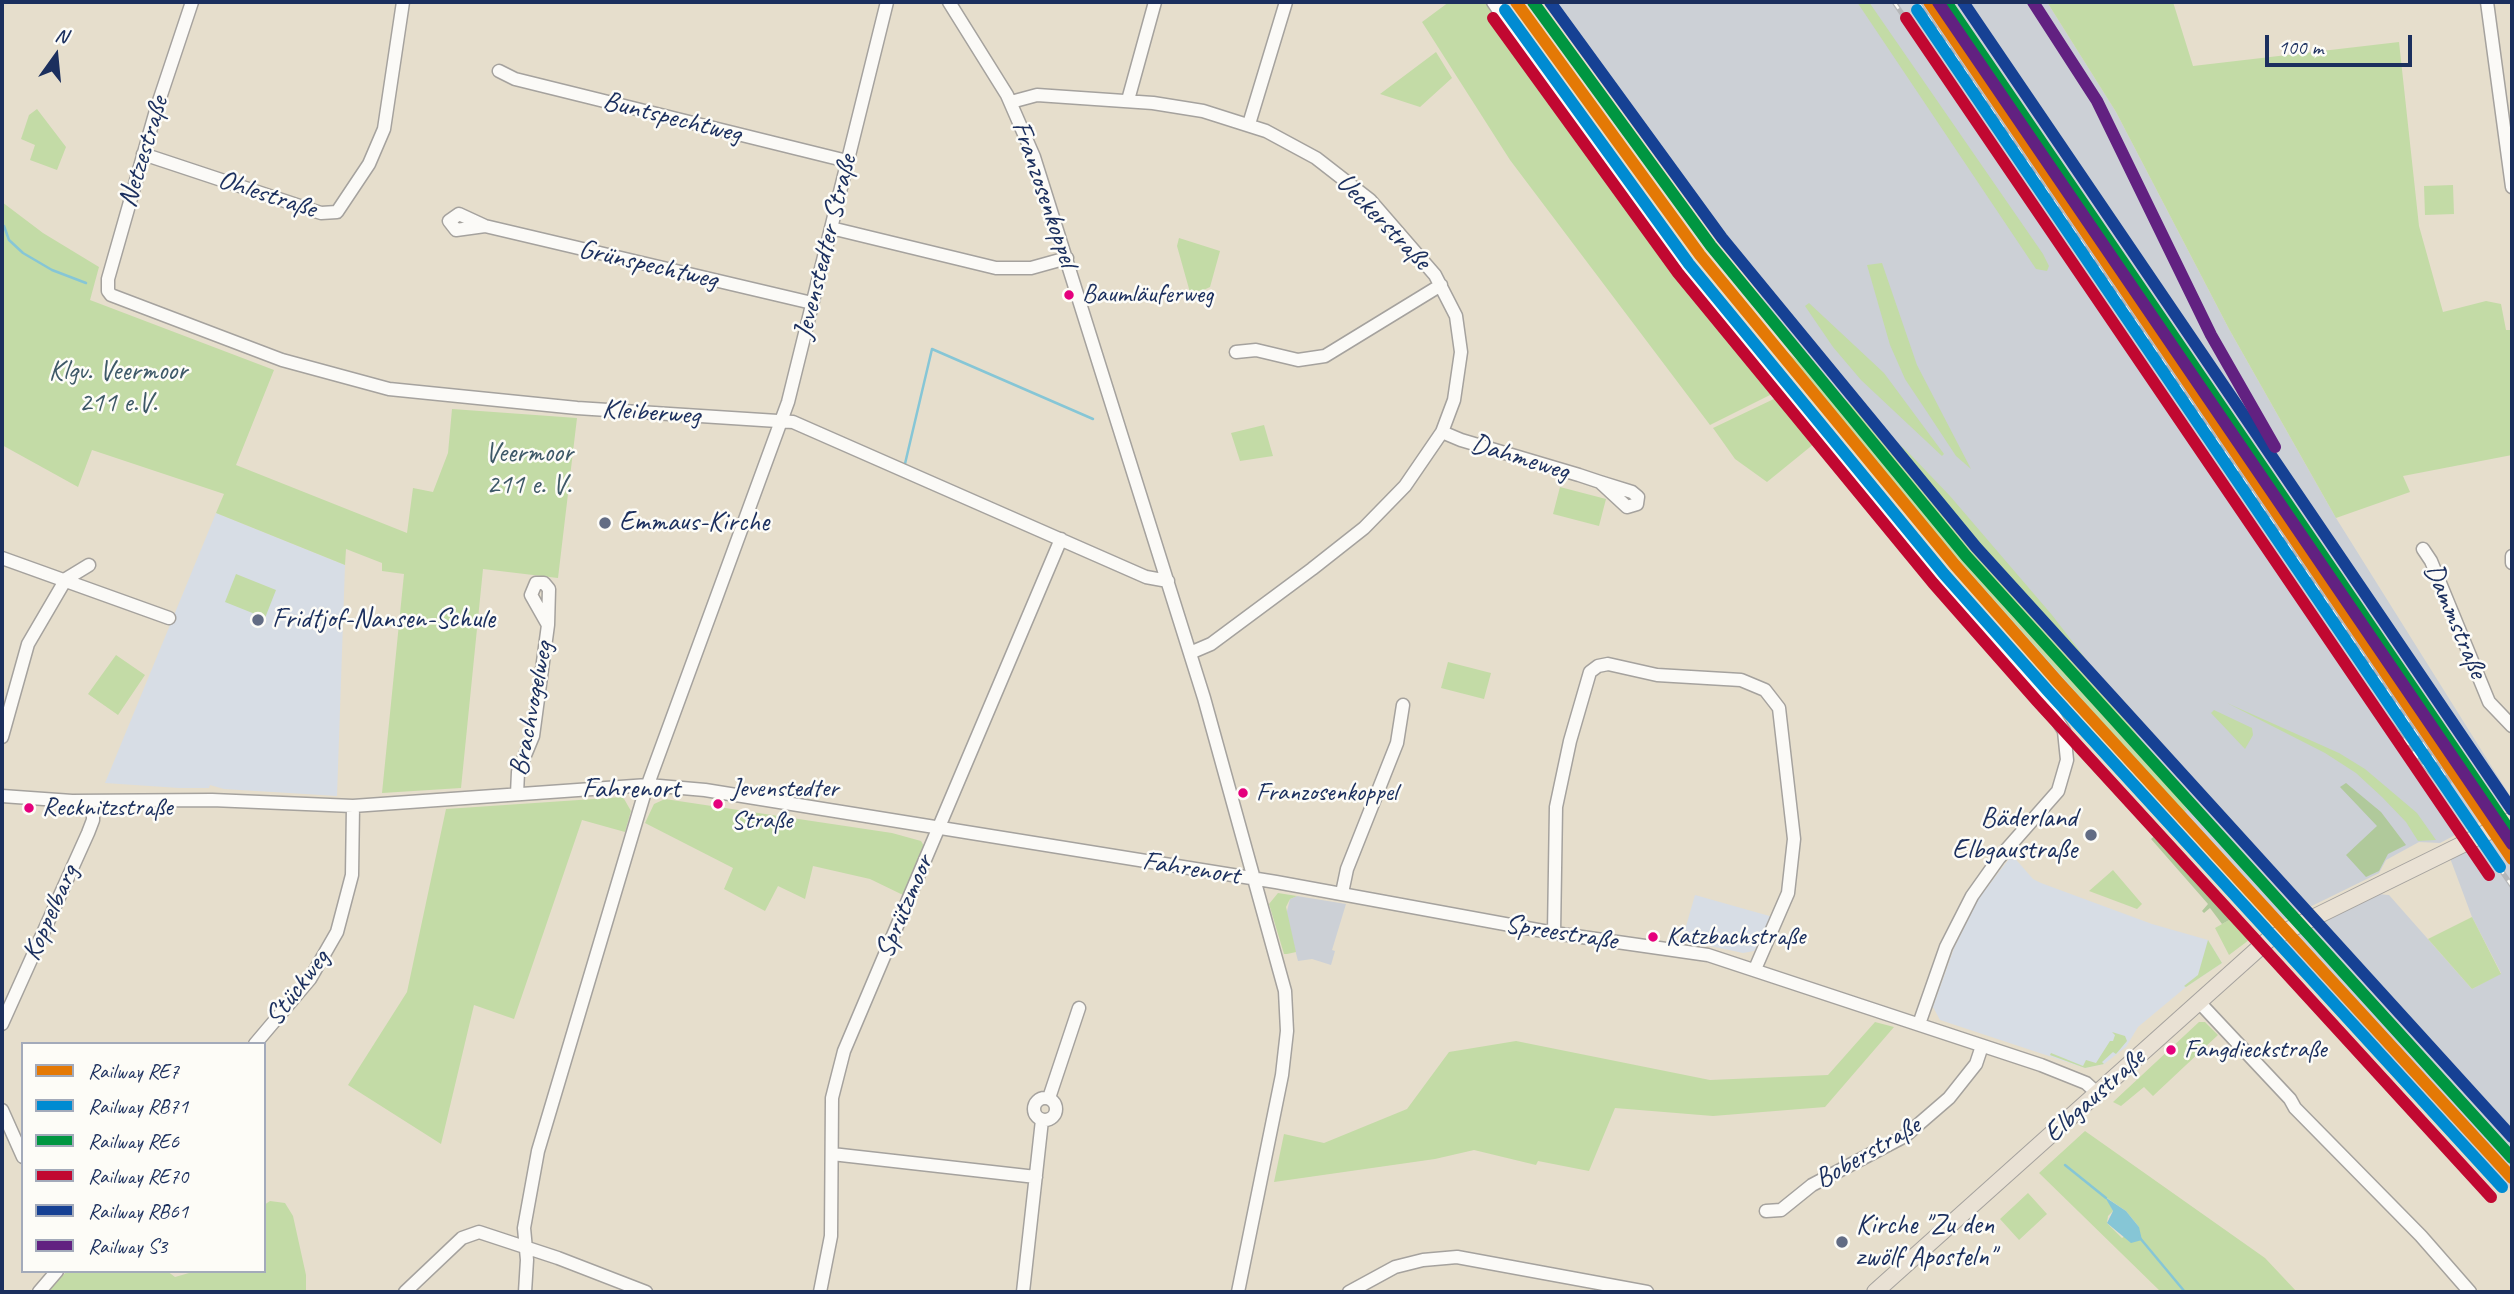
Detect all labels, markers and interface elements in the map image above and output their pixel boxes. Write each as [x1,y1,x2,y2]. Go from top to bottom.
north arrow [21,21,91,91]
scale bar [2269,21,2416,65]
text: N [53,23,70,49]
text: 100 m [2278,34,2323,60]
street label: Buntspechtweg [599,85,745,151]
street label: Netzestraße [111,93,177,211]
street label: Franzosenkoppel [1003,117,1085,271]
street label: Jevenstedter Straße [787,151,865,343]
street label: Ohlestraße [214,163,320,227]
street label: Ueckerstraße [1328,166,1438,278]
street label: Grünspechtweg [575,233,721,297]
place label: Baumläuferweg [1082,279,1213,311]
marker: Baumläuferweg [1062,288,1076,302]
park label: Klgv. Veermoor 211 e.V. [49,355,187,421]
street label: Kleiberweg [601,393,701,433]
street label: Dahmeweg [1467,427,1573,489]
park label: Veermoor 211 e. V. [485,437,573,503]
place label: Emmaus-Kirche [619,506,769,540]
marker: Emmaus-Kirche [597,515,613,531]
street label: Dammstraße [2416,558,2494,684]
place label: Fridtjof-Nansen-Schule [272,603,495,637]
marker: Fridtjof-Nansen-Schule [250,612,266,628]
street label: Brachvogelweg [503,639,561,779]
street label: Fahrenort [582,773,680,807]
place label: Jevenstedter Straße [731,773,838,834]
place label: Franzosenkoppel [1256,777,1397,809]
marker: Franzosenkoppel [1236,786,1250,800]
place label: Recknitzstraße [42,792,173,824]
marker: Jevenstedter Straße [711,797,725,811]
marker: Recknitzstraße [22,801,36,815]
place label: Bäderland Elbgaustraße [1952,802,2077,868]
marker: Bäderland Elbgaustraße [2083,827,2099,843]
street label: Fahrenort [1140,845,1242,893]
street label: Sprützmoor [868,851,942,963]
street label: Koppelbarg [15,860,87,966]
street label: Spreestraße [1503,908,1619,958]
place label: Katzbachstraße [1666,921,1805,953]
marker: Katzbachstraße [1646,930,1660,944]
street label: Stückweg [258,943,338,1033]
place label: Fangdieckstraße [2184,1034,2327,1066]
legend [21,1042,266,1273]
street label: Elbgaustraße [2037,1042,2153,1150]
marker: Fangdieckstraße [2164,1043,2178,1057]
text: Railway RE7 [88,1058,179,1084]
text: Railway RB71 [88,1093,188,1119]
street label: Boberstraße [1809,1109,1927,1197]
text: Railway RE6 [88,1128,179,1154]
text: Railway RE70 [88,1163,188,1189]
text: Railway RB61 [88,1198,188,1224]
place label: Kirche "Zu den zwölf Aposteln" [1856,1209,1995,1275]
text: Railway S3 [88,1233,167,1259]
marker: Kirche "Zu den zwölf Aposteln" [1834,1234,1850,1250]

